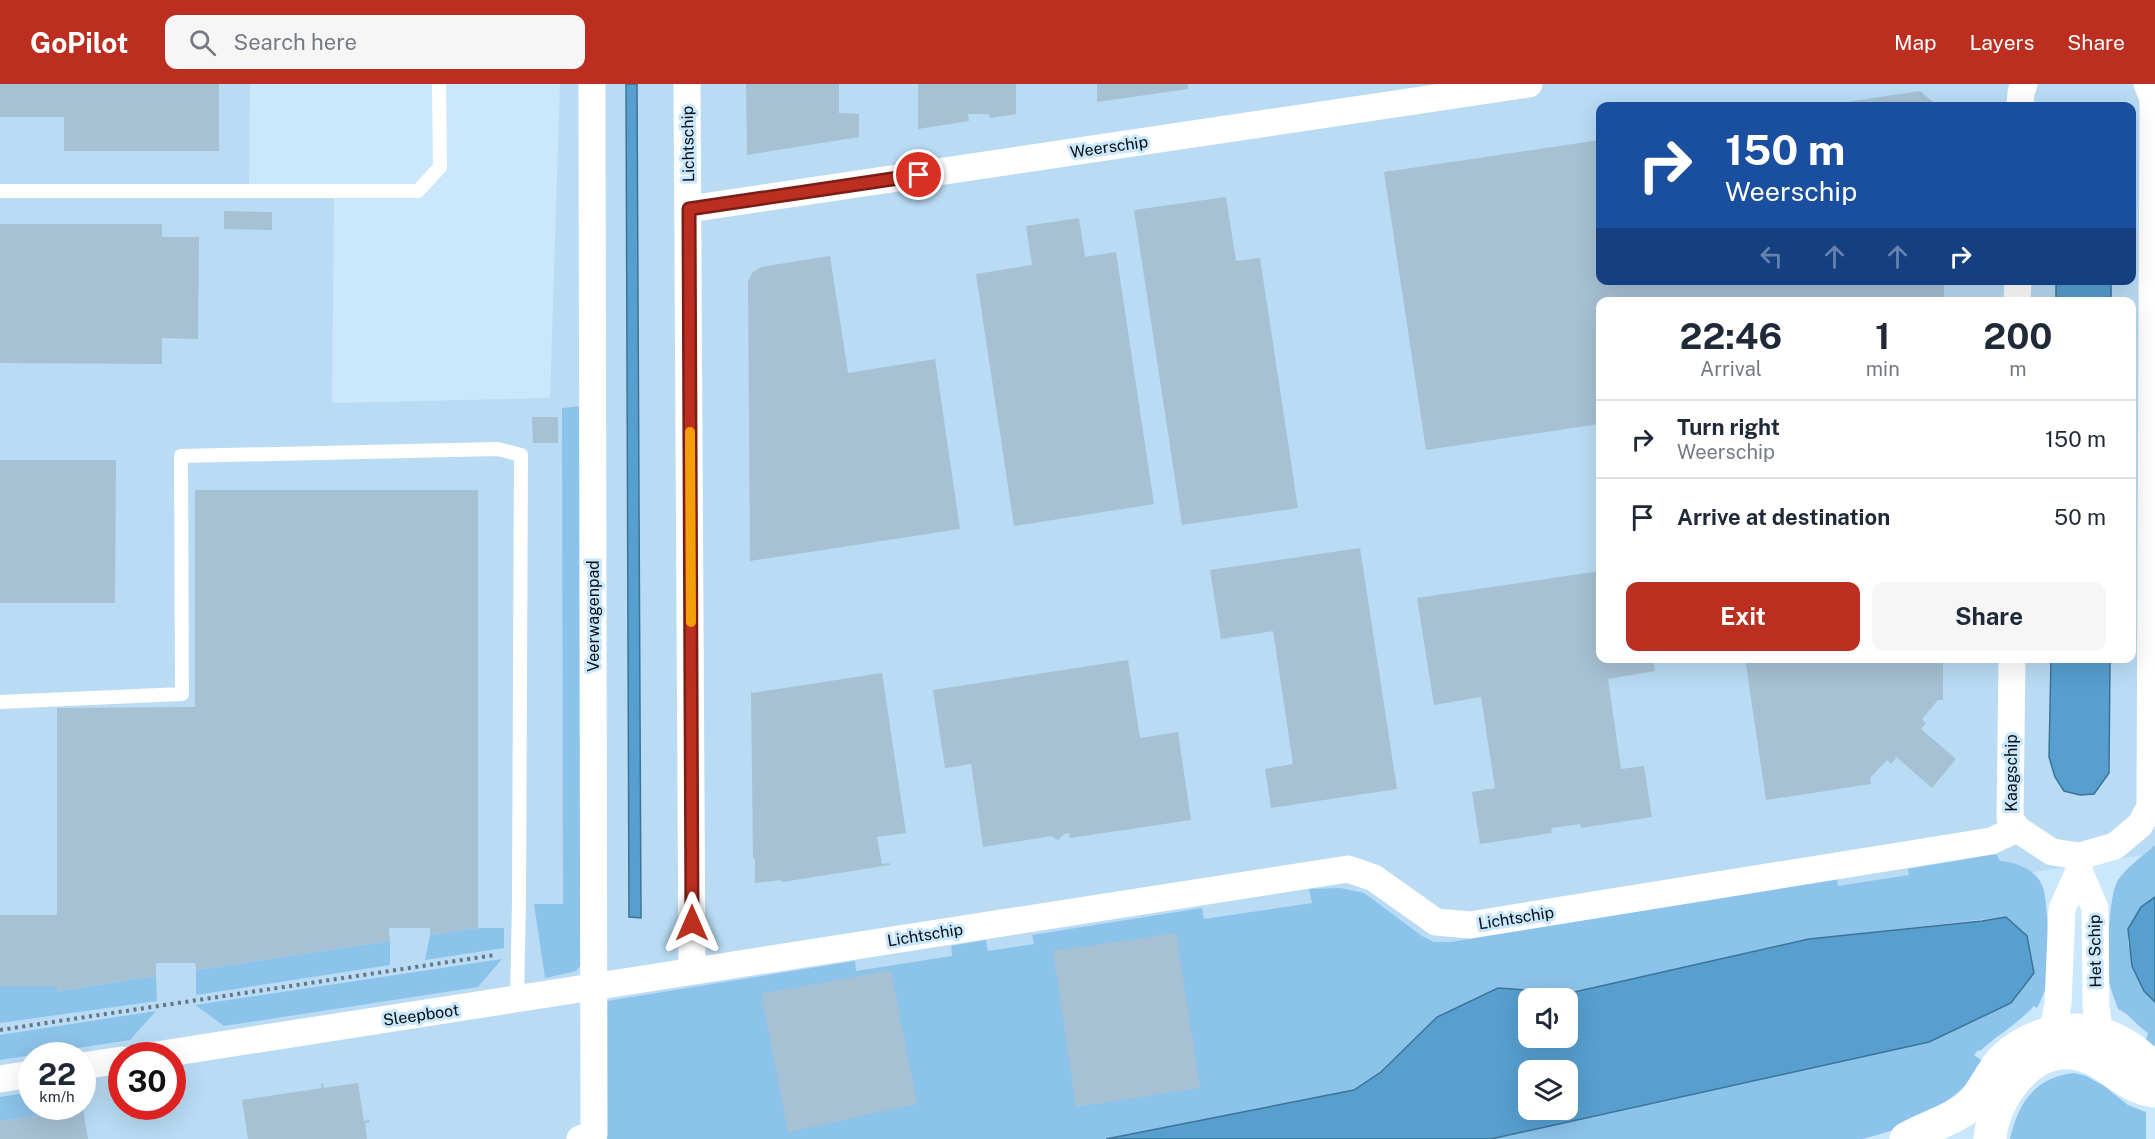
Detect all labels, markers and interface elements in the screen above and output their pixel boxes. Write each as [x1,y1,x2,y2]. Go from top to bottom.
search box [165,15,585,69]
text: GoPilot [30,26,129,59]
icon: search [186,26,219,59]
text: Search here [234,29,357,55]
text: Map [1894,30,1937,55]
text: Layers [1970,30,2034,55]
text: Share [2067,30,2125,55]
street label: Lichtschip [678,106,698,182]
text: 150 m [1725,125,1845,174]
icon: right [1626,126,1704,204]
street label: Weerschip [1069,132,1149,162]
pin [893,149,944,200]
icon: arrive [902,158,935,191]
text: Weerschip [1725,175,1857,207]
icon: left [1755,240,1788,273]
icon: ahead [1818,240,1851,273]
icon: ahead [1881,240,1914,273]
icon: right [1944,240,1977,273]
text: 22:46 [1680,315,1782,357]
text: 1 [1875,315,1890,357]
text: 200 [1983,315,2052,357]
text: Arrival [1700,357,1762,381]
text: min [1866,357,1900,381]
text: m [2009,357,2027,381]
text: Turn right [1677,414,1780,440]
icon: right [1626,423,1659,456]
text: 150 m [2045,426,2106,452]
text: Weerschip [1677,440,1775,464]
icon: arrive [1626,501,1659,534]
text: Arrive at destination [1677,504,1890,530]
text: 50 m [2054,504,2106,530]
street label: Veerwagenpad [584,560,603,672]
button: Exit [1626,582,1860,651]
button: Share [1872,582,2106,651]
street label: Kaagschip [2002,734,2021,812]
position arrow [660,891,724,955]
street label: Lichtschip [1477,903,1555,933]
street label: Het Schip [2085,914,2105,988]
street label: Lichtschip [886,920,964,950]
map controls [1518,988,1578,1120]
button: sound [1518,988,1578,1048]
street label: Sleepboot [382,1000,460,1030]
speed limit sign: 30 [108,1042,186,1120]
text: 22 [38,1056,76,1092]
button: layers [1518,1060,1578,1120]
text: km/h [39,1088,75,1105]

